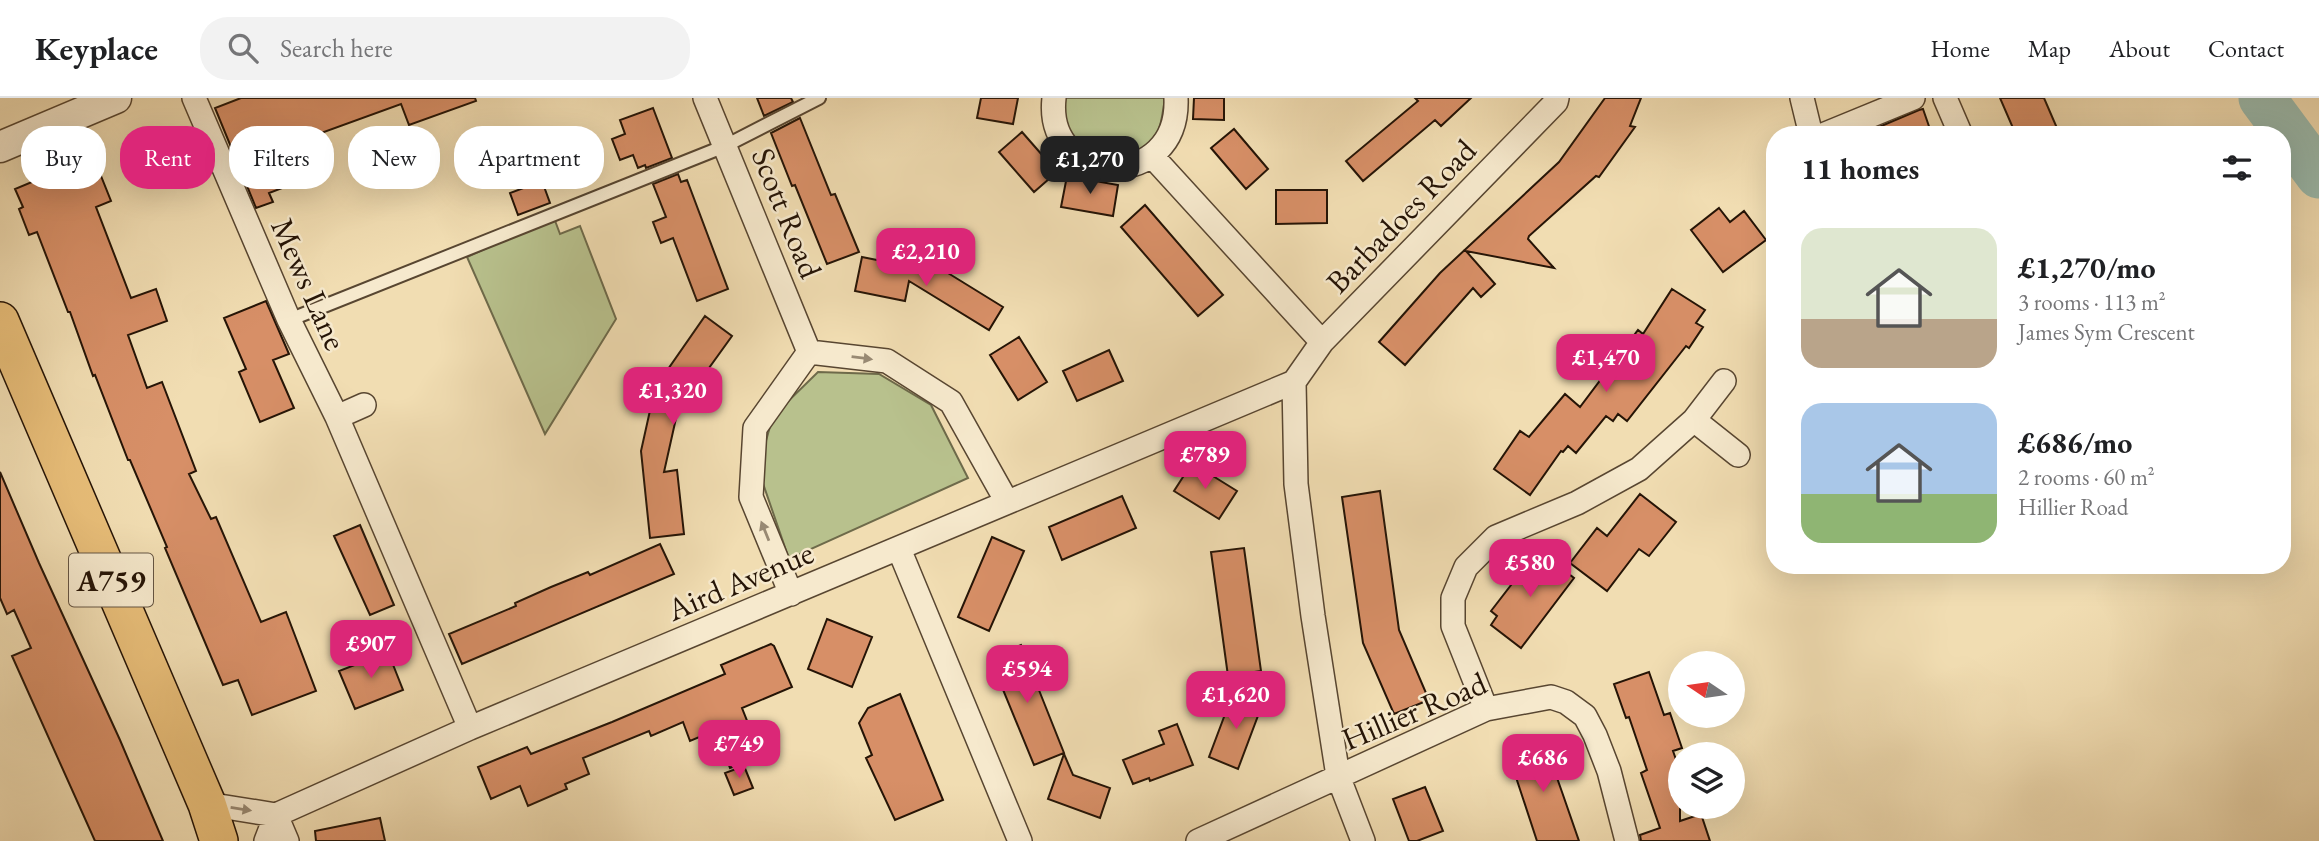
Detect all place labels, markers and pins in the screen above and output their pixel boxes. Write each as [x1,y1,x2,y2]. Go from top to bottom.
pin: £1,270 [1033,136,1147,196]
pin: £2,210 [869,228,983,288]
pin: £1,470 [1549,334,1663,394]
pin: £1,320 [616,368,730,427]
pin: £789 [1164,432,1246,491]
pin: £580 [1489,540,1571,599]
pin: £907 [330,620,412,680]
pin: £594 [986,646,1068,705]
pin: £1,620 [1179,672,1293,731]
pin: £749 [698,720,780,780]
pin: £686 [1502,734,1584,794]

